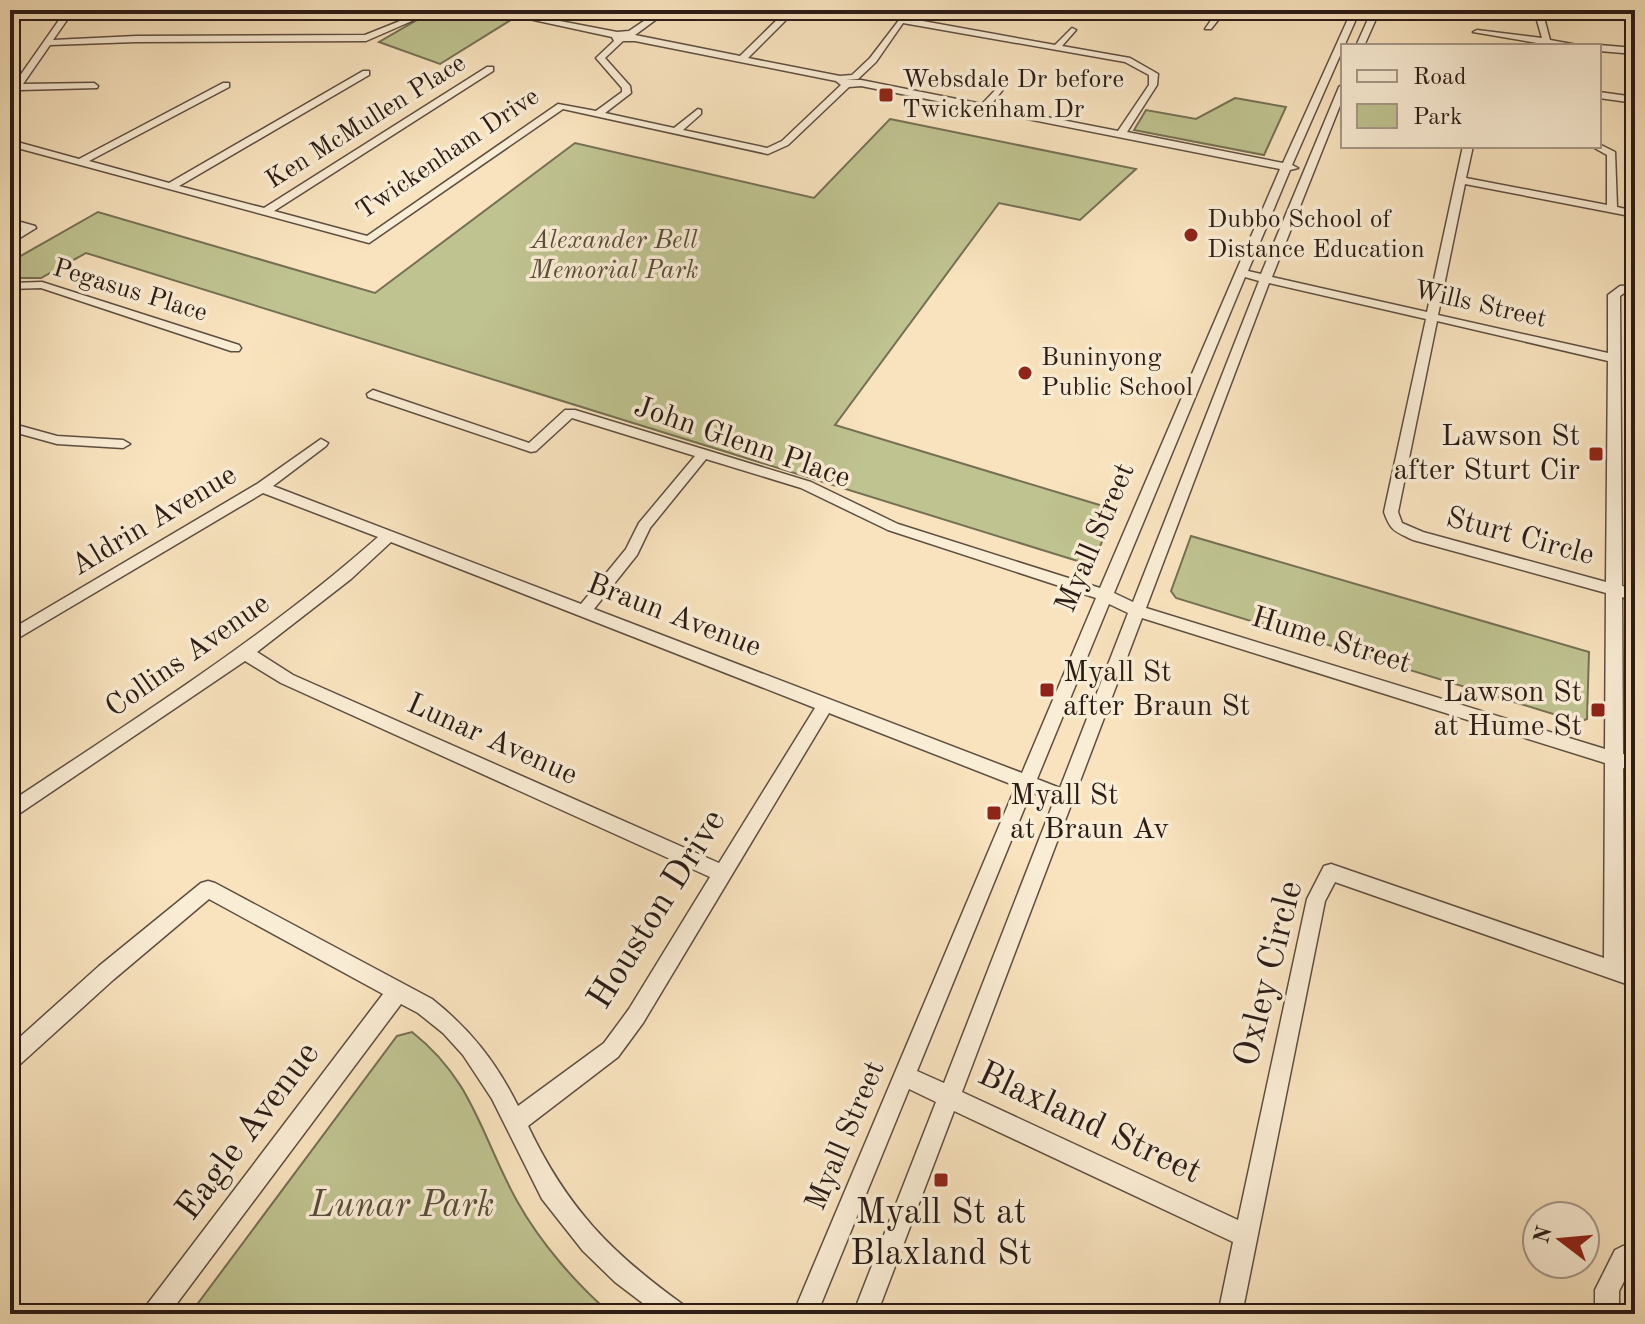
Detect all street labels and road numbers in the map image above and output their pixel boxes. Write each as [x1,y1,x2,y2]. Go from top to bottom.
street label: Ken McMullen Place [262,50,470,194]
street label: Twickenham Drive [352,83,544,225]
street label: Pegasus Place [50,255,210,327]
street label: Wills Street [1411,277,1549,333]
street label: John Glenn Place [630,392,854,494]
street label: Myall Street [1051,459,1141,617]
street label: Aldrin Avenue [66,460,242,582]
street label: Sturt Circle [1443,503,1597,571]
street label: Braun Avenue [583,569,765,663]
street label: Collins Avenue [101,589,275,723]
street label: Hume Street [1248,603,1414,679]
street label: Lunar Avenue [402,689,582,791]
street label: Houston Drive [582,804,734,1016]
street label: Oxley Circle [1230,877,1310,1071]
street label: Eagle Avenue [171,1036,327,1228]
street label: Blaxland Street [972,1056,1206,1192]
street label: Myall Street [801,1057,891,1215]

